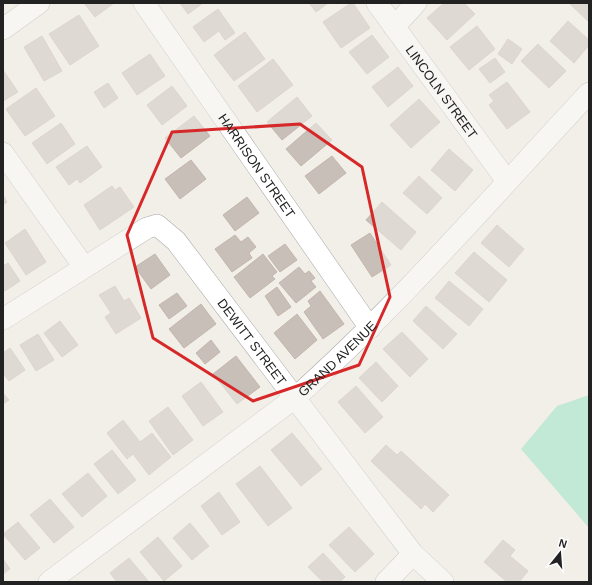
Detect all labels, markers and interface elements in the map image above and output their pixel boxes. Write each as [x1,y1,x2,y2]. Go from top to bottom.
street label: LINCOLN STREET [403,43,480,142]
street label: HARRISON STREET [215,111,298,221]
street label: DEWITT STREET [214,296,289,388]
street label: GRAND AVENUE [295,318,380,399]
north arrow [540,533,580,573]
text: N [557,537,569,550]

